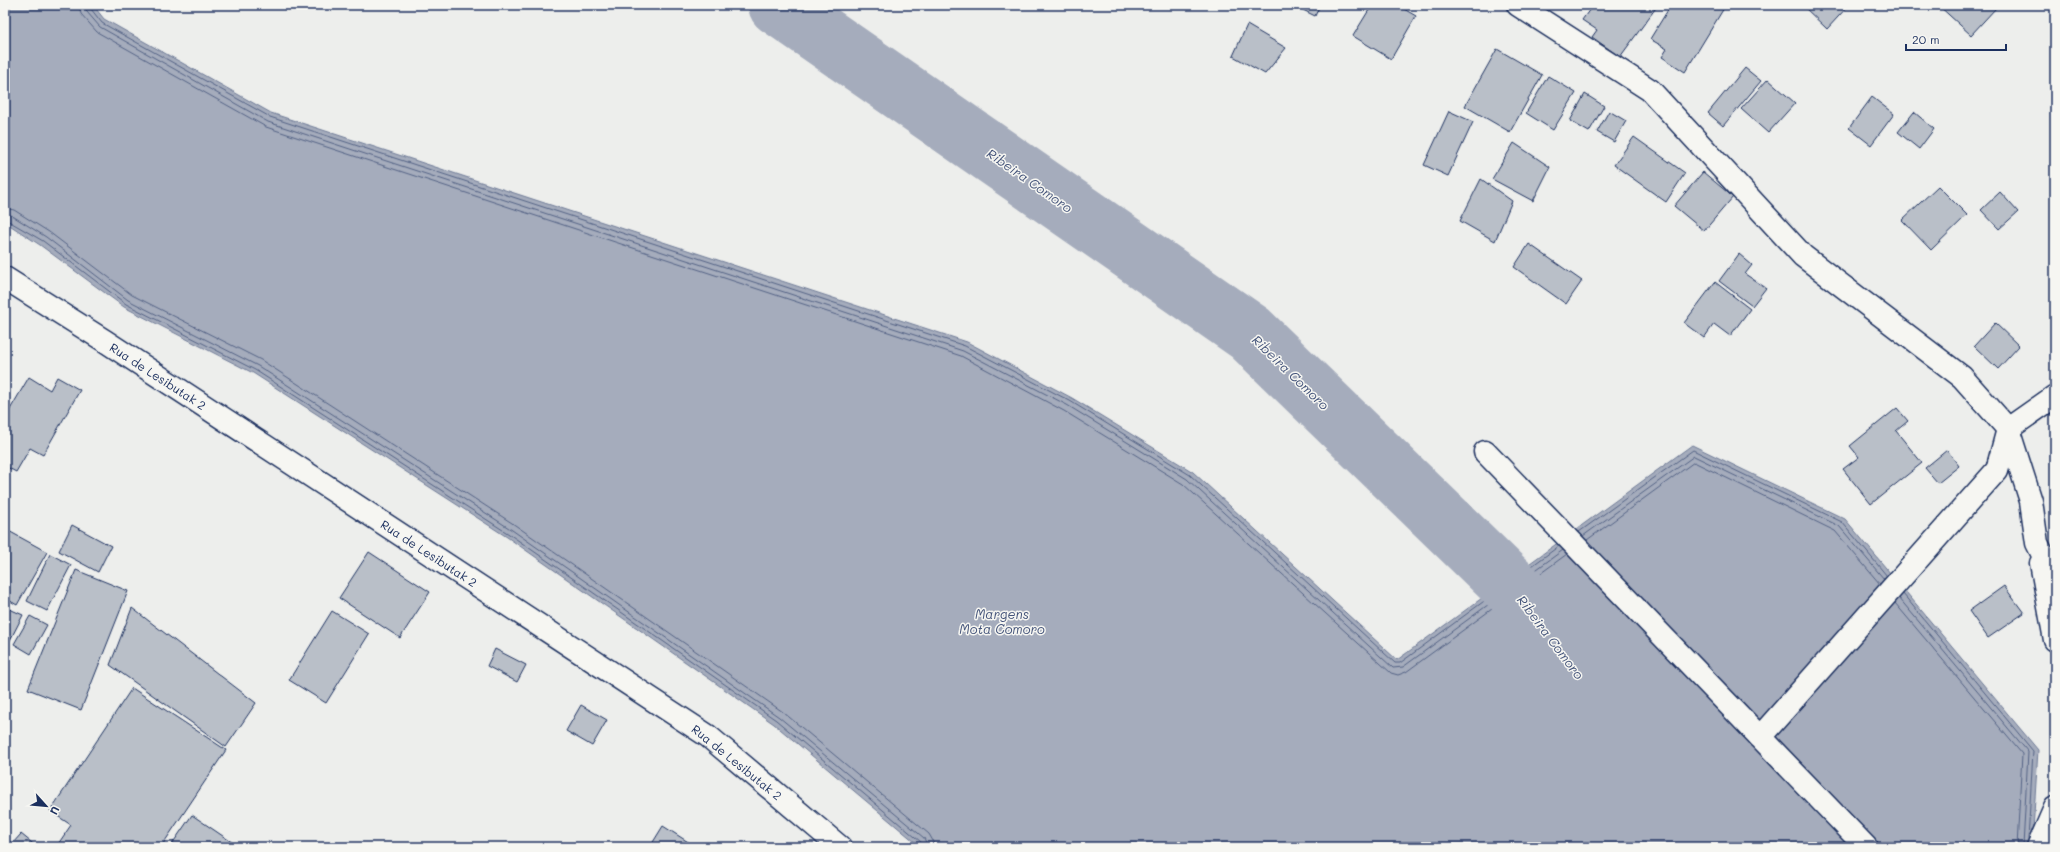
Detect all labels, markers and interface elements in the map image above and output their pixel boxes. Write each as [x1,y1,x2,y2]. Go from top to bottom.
scale bar [1906,26,2006,52]
text: 20 m [1912,31,1940,47]
water label: Ribeira Comoro [984,144,1076,216]
water label: Ribeira Comoro [1249,331,1333,413]
street label: Rua de Lesibutak 2 [107,339,209,413]
street label: Rua de Lesibutak 2 [378,516,480,590]
water label: Ribeira Comoro [1514,592,1588,683]
water label: Margens Mota Comoro [959,605,1045,637]
street label: Rua de Lesibutak 2 [689,721,785,803]
north arrow [26,786,66,826]
text: U [47,804,64,818]

